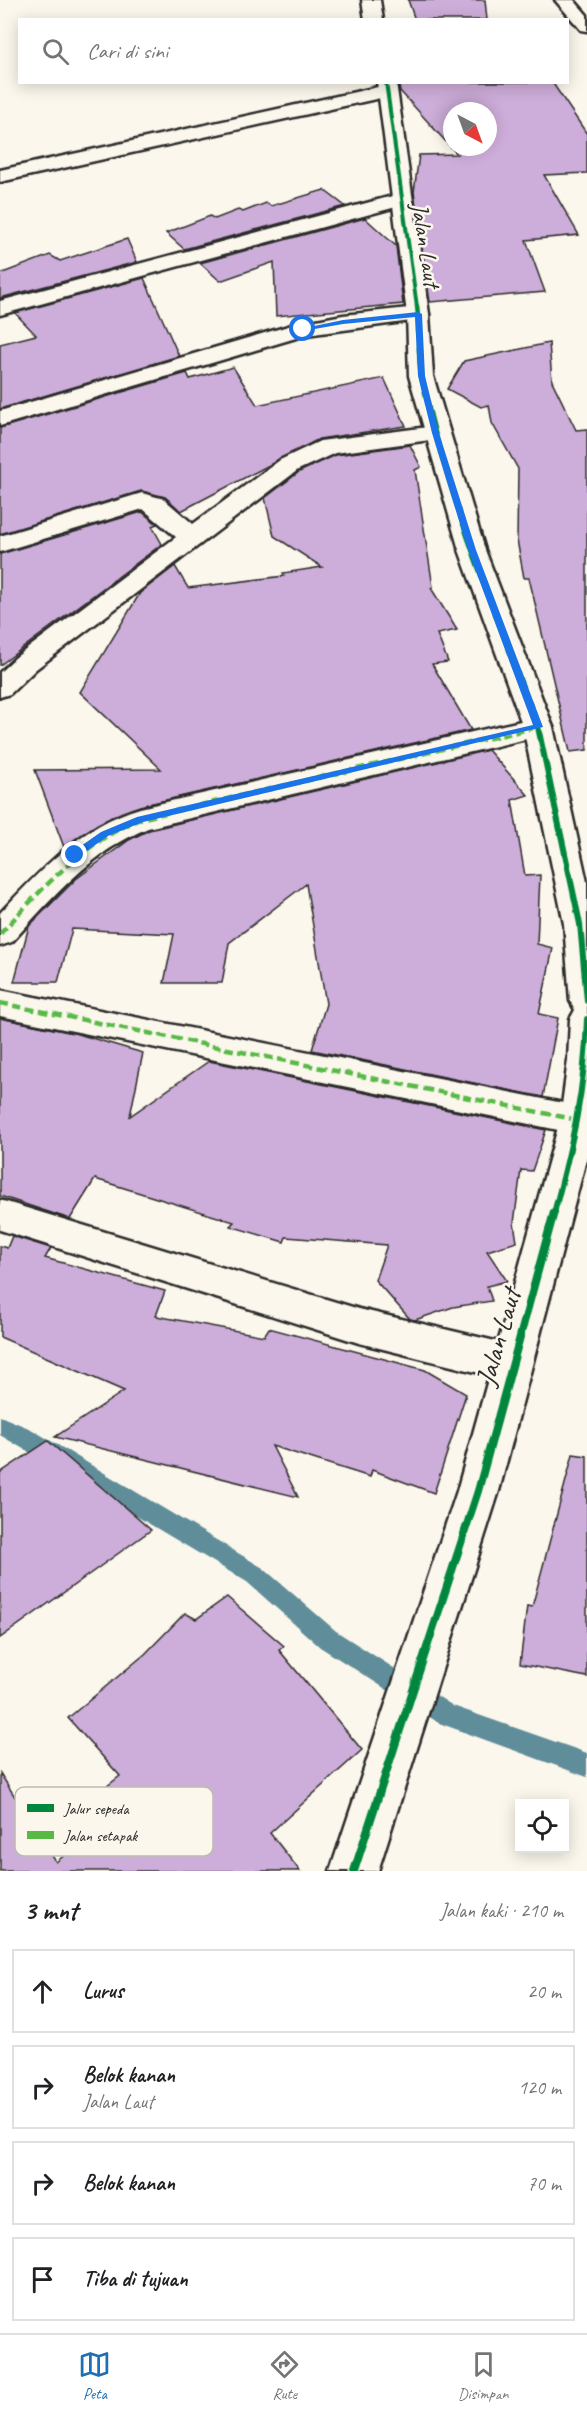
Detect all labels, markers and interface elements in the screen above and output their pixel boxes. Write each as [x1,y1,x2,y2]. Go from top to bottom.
search box [18,18,569,84]
icon: search [39,35,72,68]
text: Cari di sini [87,37,168,65]
north arrow [443,102,497,156]
street label: Jalan Laut [404,200,448,292]
route start [289,315,315,341]
route end [61,841,87,867]
street label: Jalan Laut [467,1281,529,1391]
legend [15,1787,213,1856]
text: Jalur sepeda [63,1799,130,1819]
map controls [515,1799,569,1853]
button: locate [515,1799,569,1853]
text: Jalan setapak [63,1826,138,1846]
text: 3 mnt [24,1894,77,1927]
text: Jalan kaki · 210 m [440,1898,563,1923]
icon: ahead [26,1975,59,2008]
text: Lurus [83,1977,123,2005]
text: 20 m [527,1979,561,2004]
text: Belok kanan [83,2061,175,2089]
icon: right [26,2071,59,2104]
text: 120 m [518,2075,561,2100]
text: Jalan Laut [83,2089,154,2114]
icon: right [26,2167,59,2200]
text: Belok kanan [83,2169,175,2197]
text: 70 m [527,2171,561,2196]
icon: arrive [26,2263,59,2296]
text: Tiba di tujuan [83,2265,188,2293]
tab: Peta [78,2348,111,2404]
tab: Rute [268,2348,301,2404]
tab: Disimpan [458,2348,509,2404]

